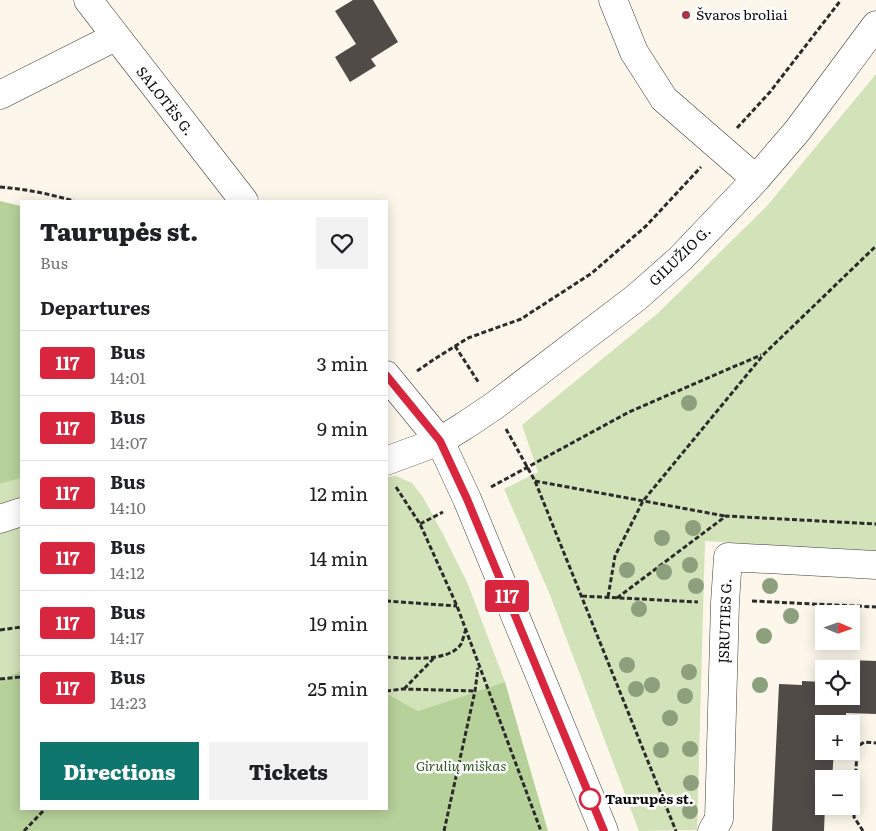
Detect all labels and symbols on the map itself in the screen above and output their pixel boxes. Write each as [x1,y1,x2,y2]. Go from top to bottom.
place label: Švaros broliai [696,4,788,24]
marker: Švaros broliai [680,9,692,21]
street label: SALOTĖS G. [132,62,199,139]
street label: GILUŽIO G. [644,221,715,290]
street label: ĮSRUTIES G. [713,578,735,664]
line badge: 117 [478,580,536,612]
north arrow [815,605,860,650]
park label: Girulių miškas [416,755,506,775]
marker: Taurupės st. [579,788,601,810]
place label: Taurupės st. [605,788,694,808]

